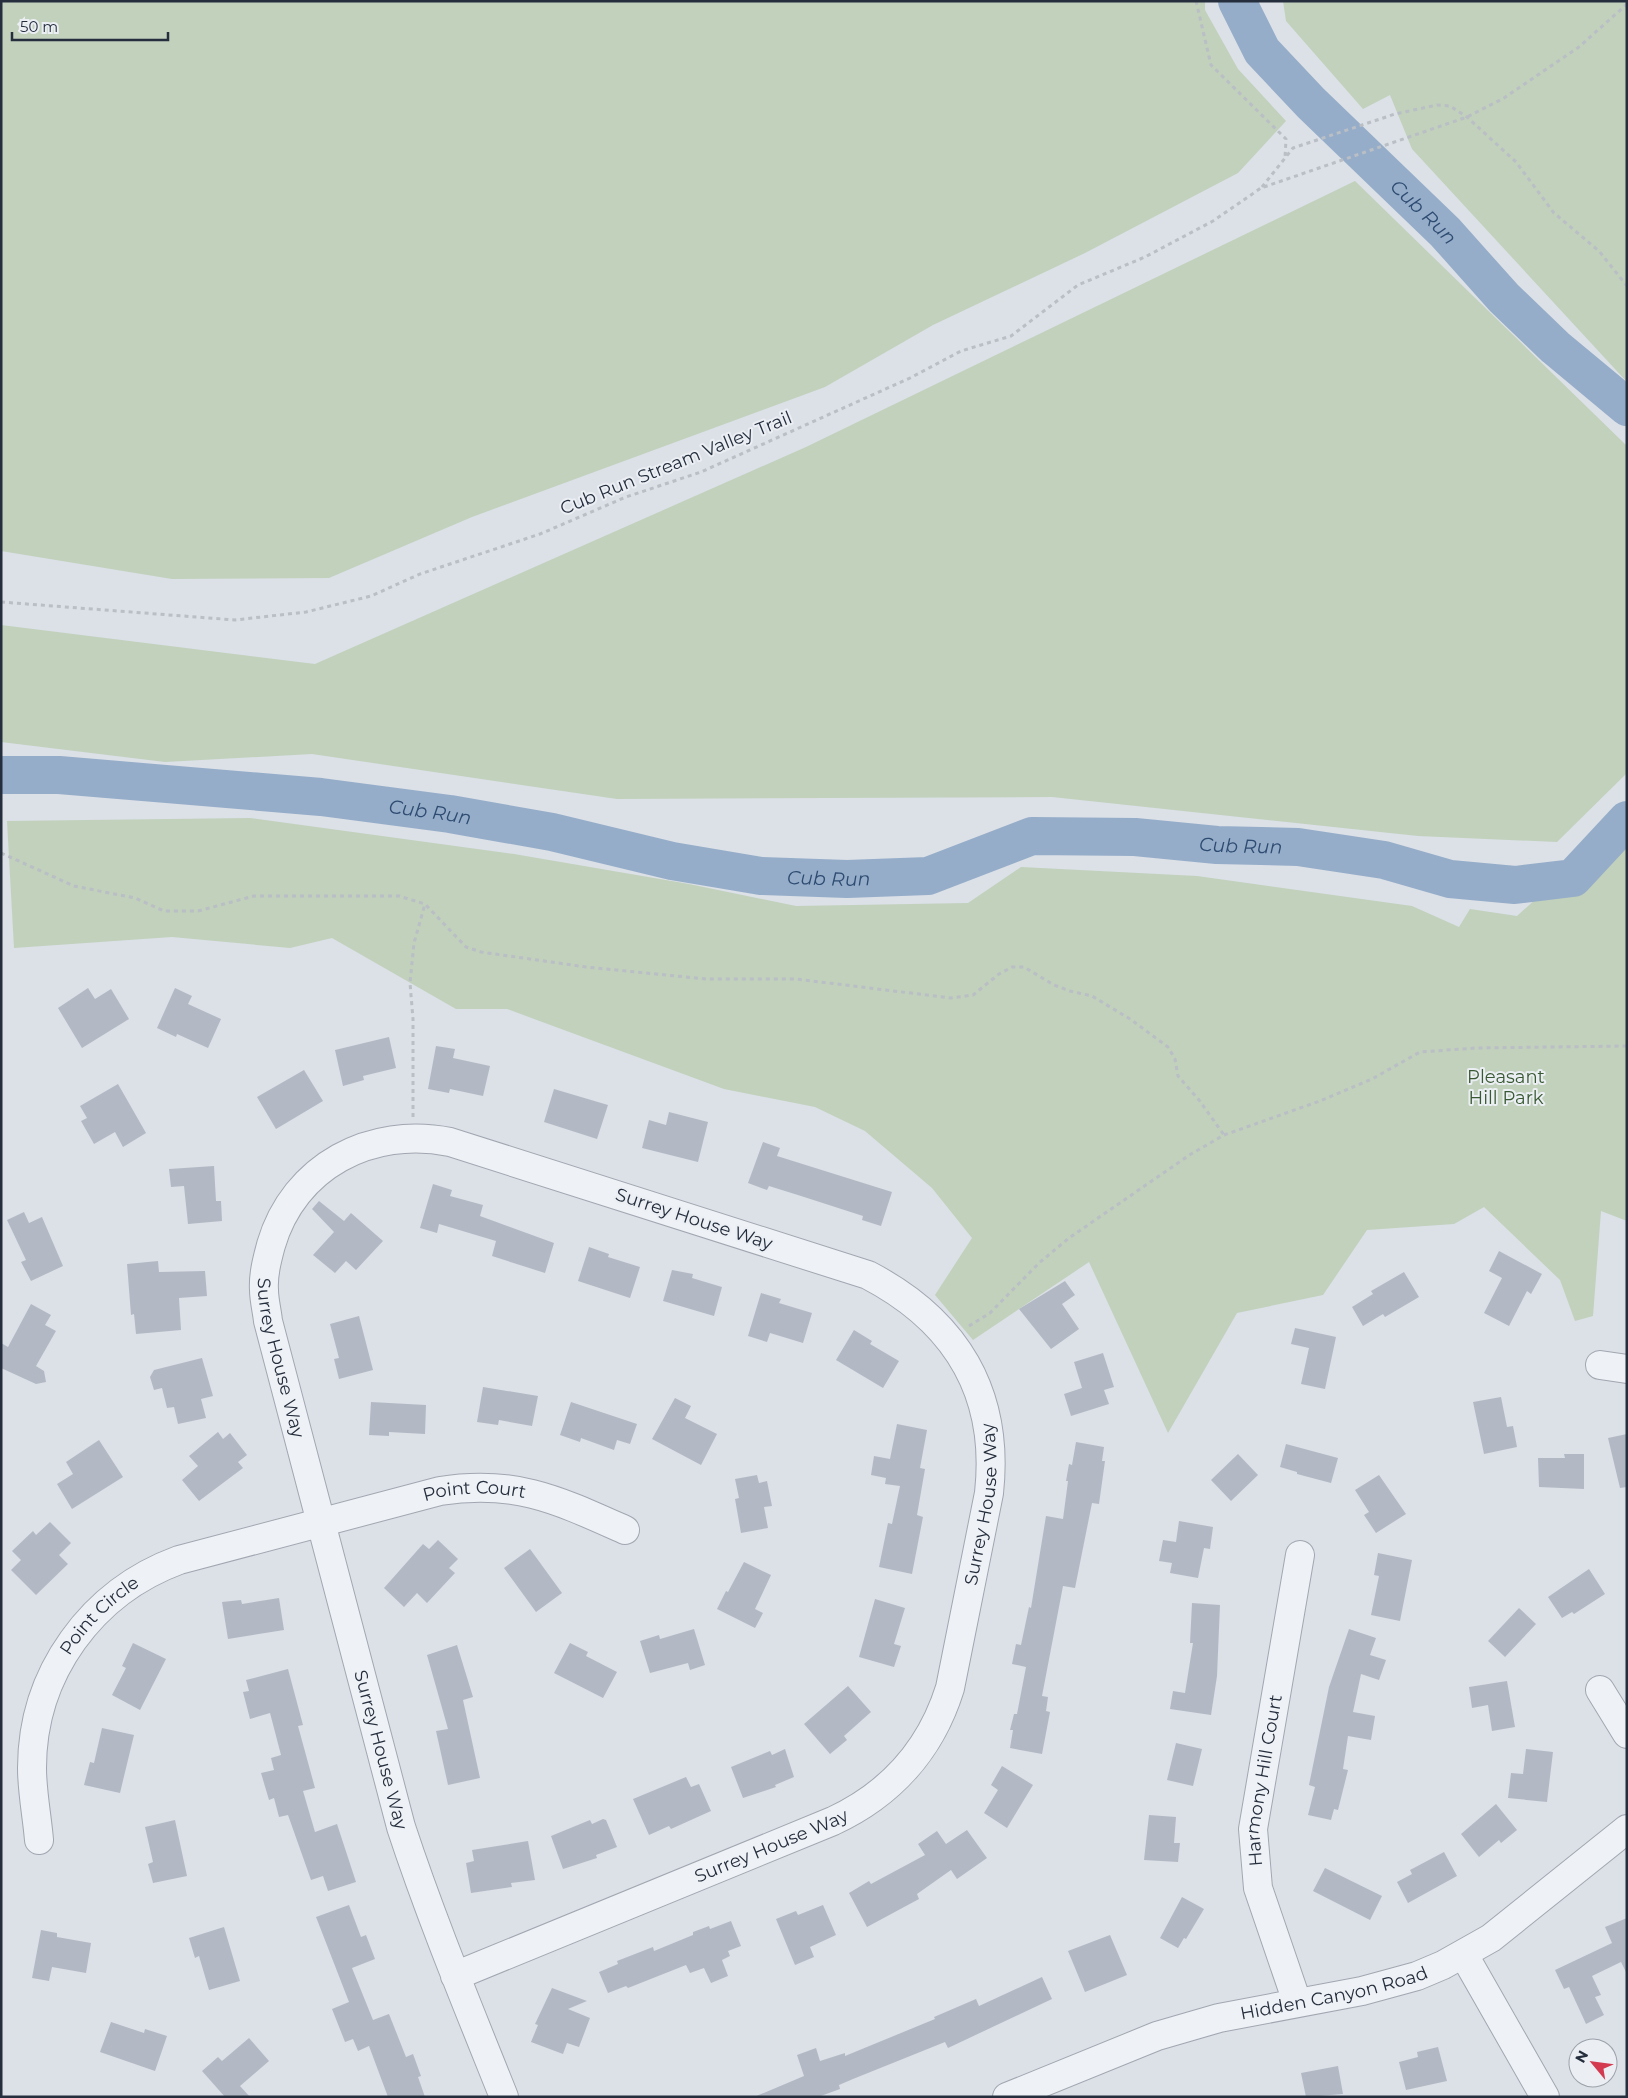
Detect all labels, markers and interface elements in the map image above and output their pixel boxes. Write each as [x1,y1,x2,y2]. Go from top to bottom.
scale bar [12,10,169,42]
text: 50 m [20,17,58,36]
water label: Cub Run [1385,175,1461,249]
street label: Cub Run Stream Valley Trail [557,406,795,520]
water label: Cub Run [387,795,473,830]
water label: Cub Run [1198,832,1283,859]
water label: Cub Run [787,866,871,891]
park label: Pleasant Hill Park [1467,1066,1545,1109]
street label: Surrey House Way [613,1183,776,1255]
street label: Surrey House Way [253,1277,309,1440]
street label: Surrey House Way [960,1421,1002,1587]
street label: Point Court [420,1477,528,1506]
street label: Point Circle [55,1571,143,1659]
street label: Surrey House Way [349,1668,412,1832]
street label: Harmony Hill Court [1241,1693,1287,1867]
street label: Surrey House Way [691,1804,852,1888]
street label: Hidden Canyon Road [1238,1962,1431,2025]
north arrow [1568,2038,1618,2088]
text: N [1571,2047,1592,2066]

